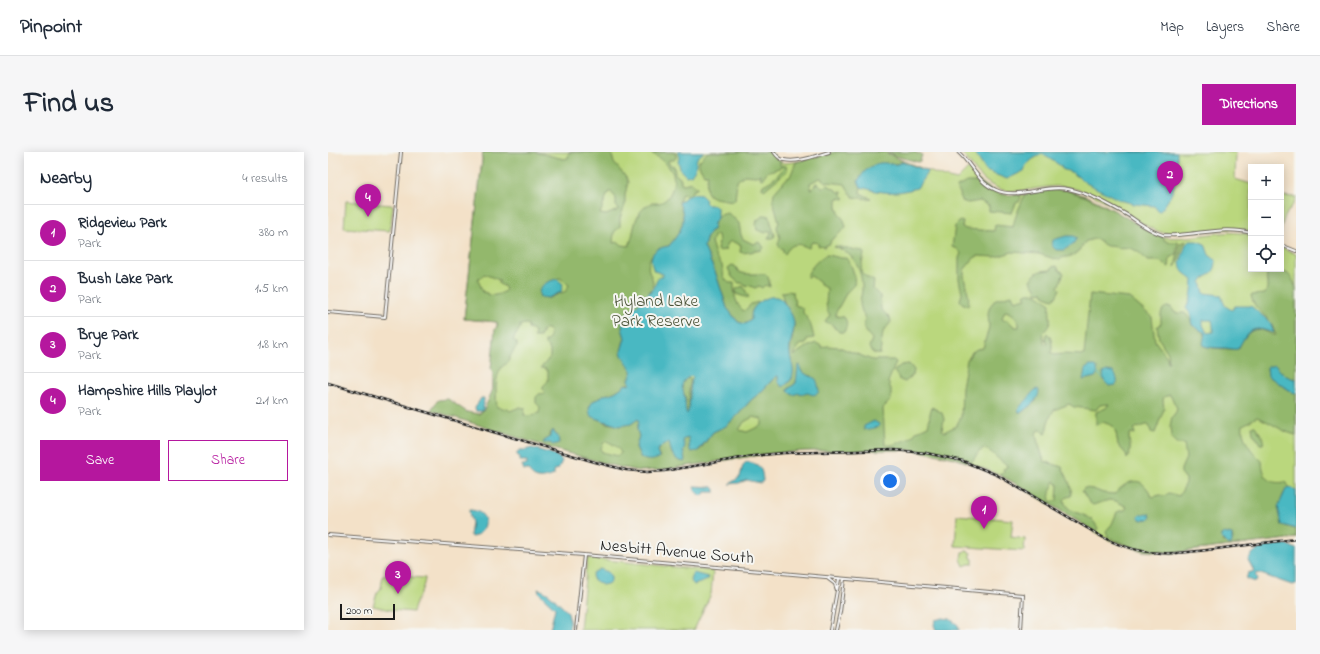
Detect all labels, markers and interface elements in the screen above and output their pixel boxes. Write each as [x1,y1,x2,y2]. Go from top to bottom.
text: Pinpoint [20,14,82,41]
text: Map [1160,17,1184,38]
text: Layers [1206,17,1244,38]
text: Share [1266,17,1300,38]
text: Find us [24,84,114,125]
button: Directions [1202,84,1296,125]
pin: 2 [1157,161,1183,194]
map controls [1248,164,1284,272]
button: + [1248,164,1284,200]
text: Nearby [40,166,92,191]
text: 4 results [242,169,288,188]
pin: 4 [355,184,381,217]
button: − [1248,200,1284,236]
text: Ridgeview Park [78,212,167,234]
text: 1 [51,223,55,242]
text: 380 m [259,223,288,242]
text: Park [78,234,102,253]
button: locate [1248,236,1284,272]
text: Bush Lake Park [78,268,173,290]
text: 2 [50,279,56,298]
text: 1.5 km [255,279,288,298]
park label: Hyland Lake Park Reserve [612,289,700,334]
text: Park [78,290,102,309]
text: Brye Park [78,324,139,346]
text: 3 [50,335,56,354]
text: 1.8 km [257,335,288,354]
text: Park [78,346,102,365]
text: Hampshire Hills Playlot [78,380,217,402]
text: 4 [50,391,56,410]
text: 2.1 km [256,391,288,410]
text: Park [78,402,102,421]
button: Save [40,440,160,481]
button: Share [168,440,288,481]
your location [880,471,900,491]
pin: 1 [971,496,997,529]
street label: Nesbitt Avenue South [599,533,755,571]
pin: 3 [385,561,411,594]
scale bar [340,602,395,621]
text: 200 m [346,603,372,619]

